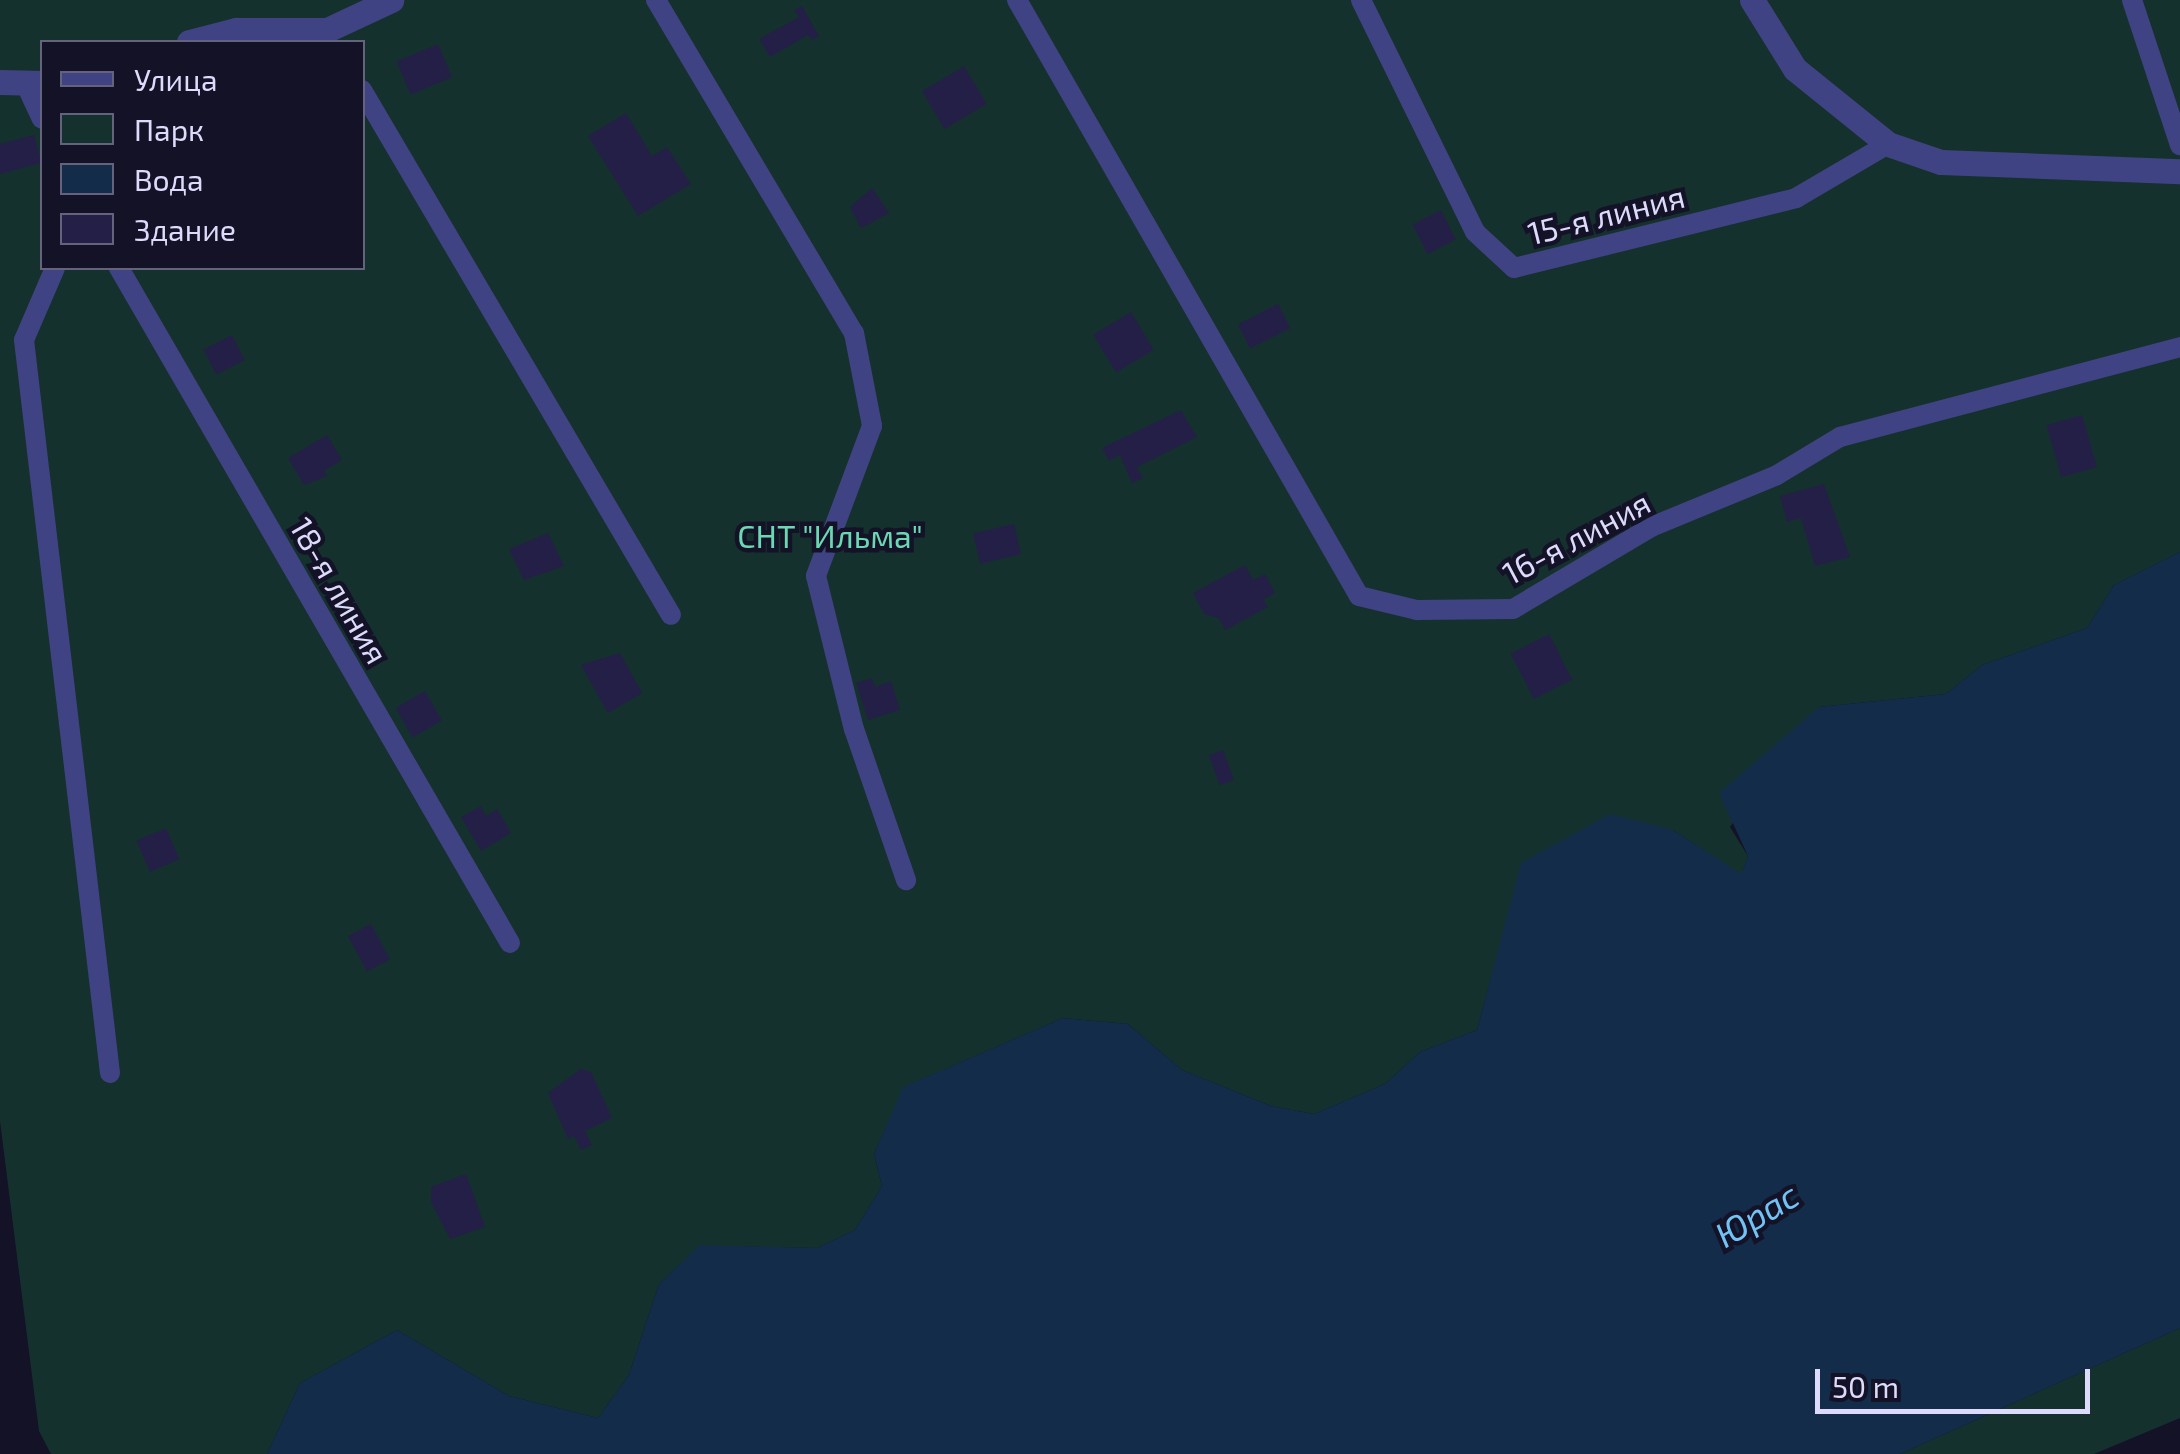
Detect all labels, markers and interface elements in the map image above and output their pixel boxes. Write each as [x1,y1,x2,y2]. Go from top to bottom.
legend [40,40,365,270]
text: Улица [134,61,218,97]
text: Парк [134,111,204,147]
text: Вода [134,161,204,197]
street label: 15-я линия [1524,176,1688,252]
text: Здание [134,211,236,247]
street label: 16-я линия [1496,482,1656,592]
street label: 18-я линия [283,510,397,670]
park label: СНТ "Ильма" [737,516,923,554]
water label: Юрас [1707,1173,1805,1255]
scale bar [1820,1349,2095,1411]
text: 50 m [1832,1368,1899,1404]

